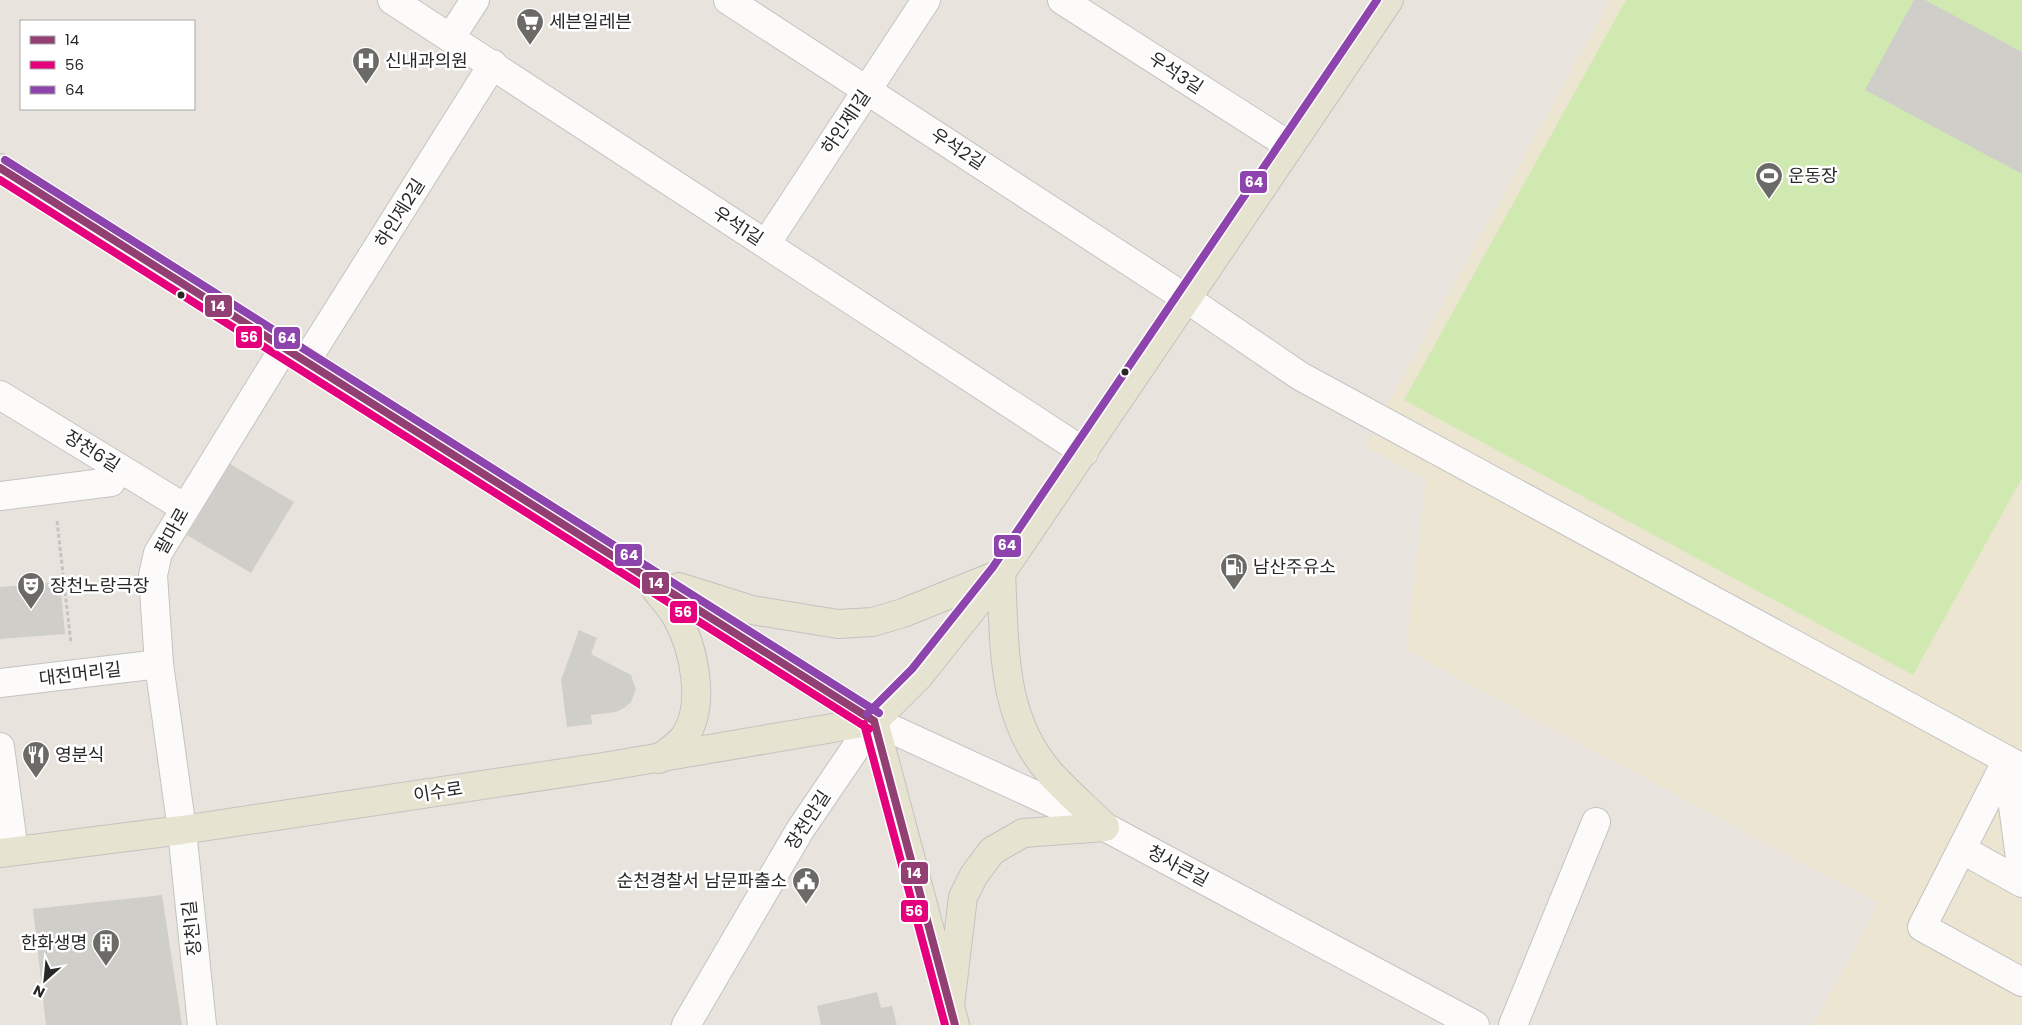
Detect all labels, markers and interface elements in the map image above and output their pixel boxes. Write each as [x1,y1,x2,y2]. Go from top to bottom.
supermarket icon: 세븐일레븐 [515,7,545,46]
place label: 세븐일레븐 [549,9,632,34]
legend [20,20,195,110]
text: 14 [65,29,79,50]
hospital icon: 신내과의원 [351,46,381,85]
street label: 우석3길 [1144,46,1208,99]
place label: 신내과의원 [385,48,468,73]
text: 56 [65,54,84,75]
text: 64 [65,79,84,100]
street label: 하인제1길 [815,85,876,159]
street label: 우석2길 [926,122,990,175]
sports icon: 운동장 [1754,161,1784,200]
place label: 운동장 [1788,163,1838,188]
line badge: 64 [1239,170,1268,194]
text: 64 [1245,172,1263,192]
street label: 하인제2길 [369,174,430,252]
street label: 우석1길 [708,200,768,251]
unlabelled marker [176,290,186,300]
line badge: 14 [204,294,233,318]
text: 14 [211,296,225,316]
line badge: 56 [235,325,263,349]
line badge: 64 [273,326,301,350]
text: 56 [240,327,258,347]
text: 64 [278,328,296,348]
unlabelled marker [1120,367,1130,377]
street label: 장천6길 [60,424,125,477]
street label: 팔마로 [149,503,195,559]
line badge: 64 [993,534,1022,558]
text: 64 [998,535,1016,555]
line badge: 64 [614,543,643,567]
text: 64 [620,545,638,565]
fuel station icon: 남산주유소 [1219,552,1249,591]
place label: 남산주유소 [1253,554,1336,579]
theatre icon: 장천노랑극장 [16,571,46,610]
line badge: 14 [641,571,670,595]
place label: 장천노랑극장 [50,573,149,598]
text: 14 [649,573,663,593]
line badge: 56 [669,600,698,624]
text: 56 [674,602,692,622]
street label: 대전머리길 [37,656,123,691]
restaurant icon: 영분식 [21,740,51,779]
place label: 영분식 [55,742,105,767]
street label: 이수로 [411,775,464,808]
street label: 장천안길 [779,785,836,854]
street label: 청사큰길 [1143,839,1213,892]
line badge: 14 [900,861,929,885]
text: 14 [907,863,921,883]
public building icon: 순천경찰서 남문파출소 [791,866,821,905]
place label: 순천경찰서 남문파출소 [617,868,787,893]
street label: 장천1길 [176,899,207,957]
line badge: 56 [900,899,929,923]
text: 56 [905,901,923,921]
building icon: 한화생명 [91,928,121,967]
place label: 한화생명 [21,930,87,955]
north arrow [20,955,70,1005]
text: N [30,980,48,1003]

